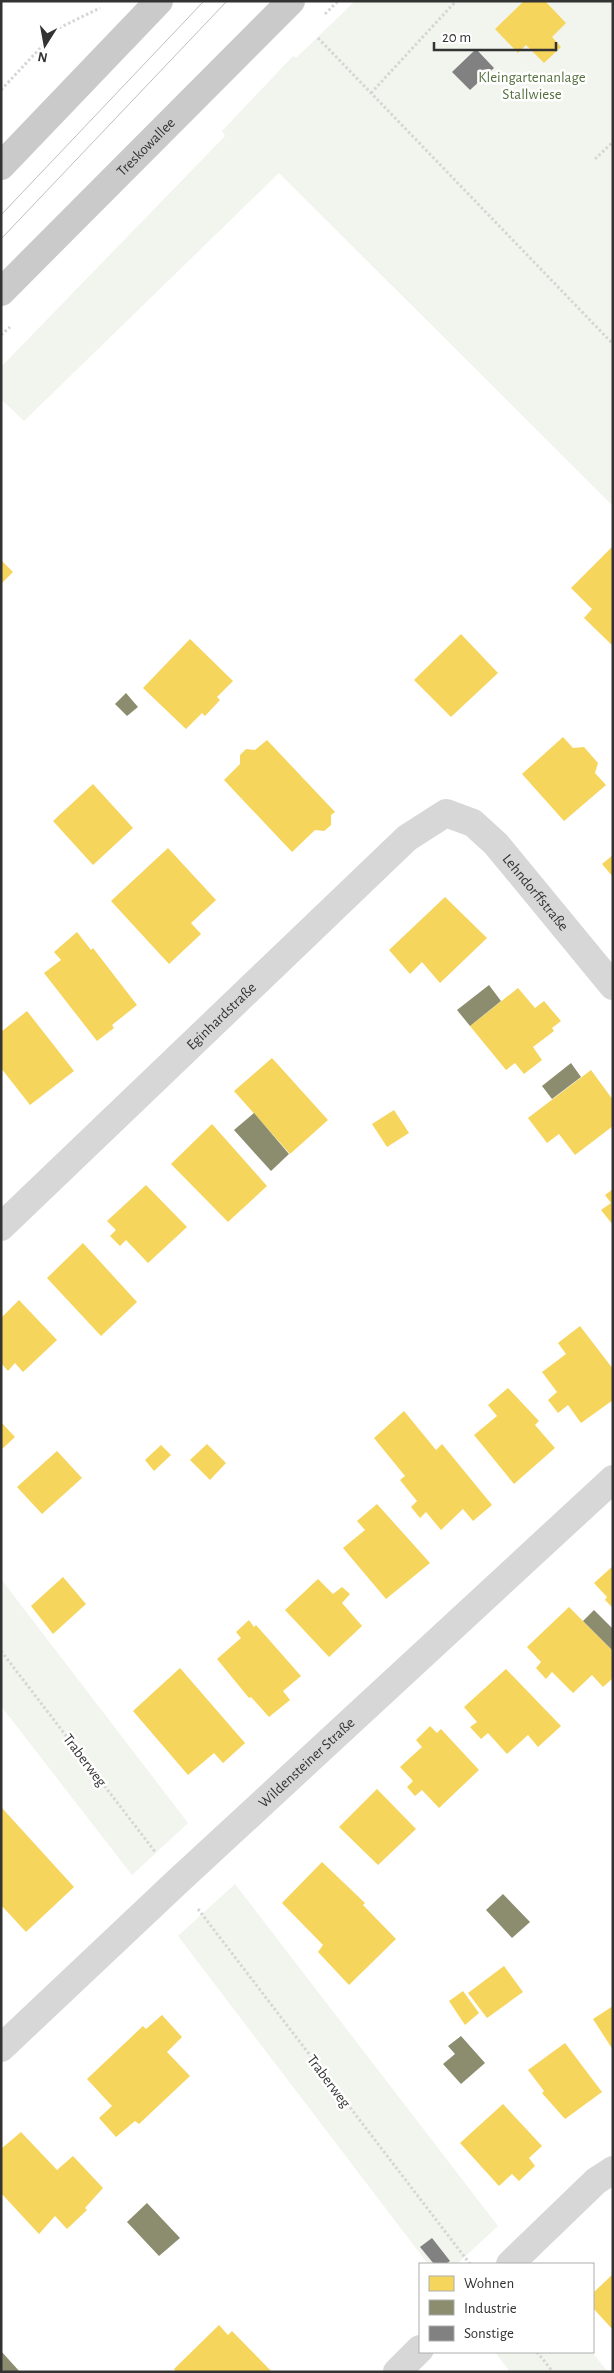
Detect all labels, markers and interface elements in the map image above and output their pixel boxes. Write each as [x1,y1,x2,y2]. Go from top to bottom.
north arrow [20,20,70,70]
scale bar [434,20,556,52]
text: 20 m [442,30,471,45]
text: N [37,49,49,65]
park label: Kleingartenanlage Stallwiese [478,70,586,102]
street label: Treskowallee [114,115,178,179]
street label: Lehndorffstraße [499,851,571,934]
street label: Eginhardstraße [184,980,259,1053]
street label: Wildensteiner Straße [256,1715,358,1811]
street label: Traberweg [60,1731,110,1790]
street label: Traberweg [304,2052,354,2111]
legend [419,2263,594,2353]
text: Wohnen [464,2276,514,2291]
text: Industrie [464,2301,517,2316]
text: Sonstige [464,2326,514,2341]

